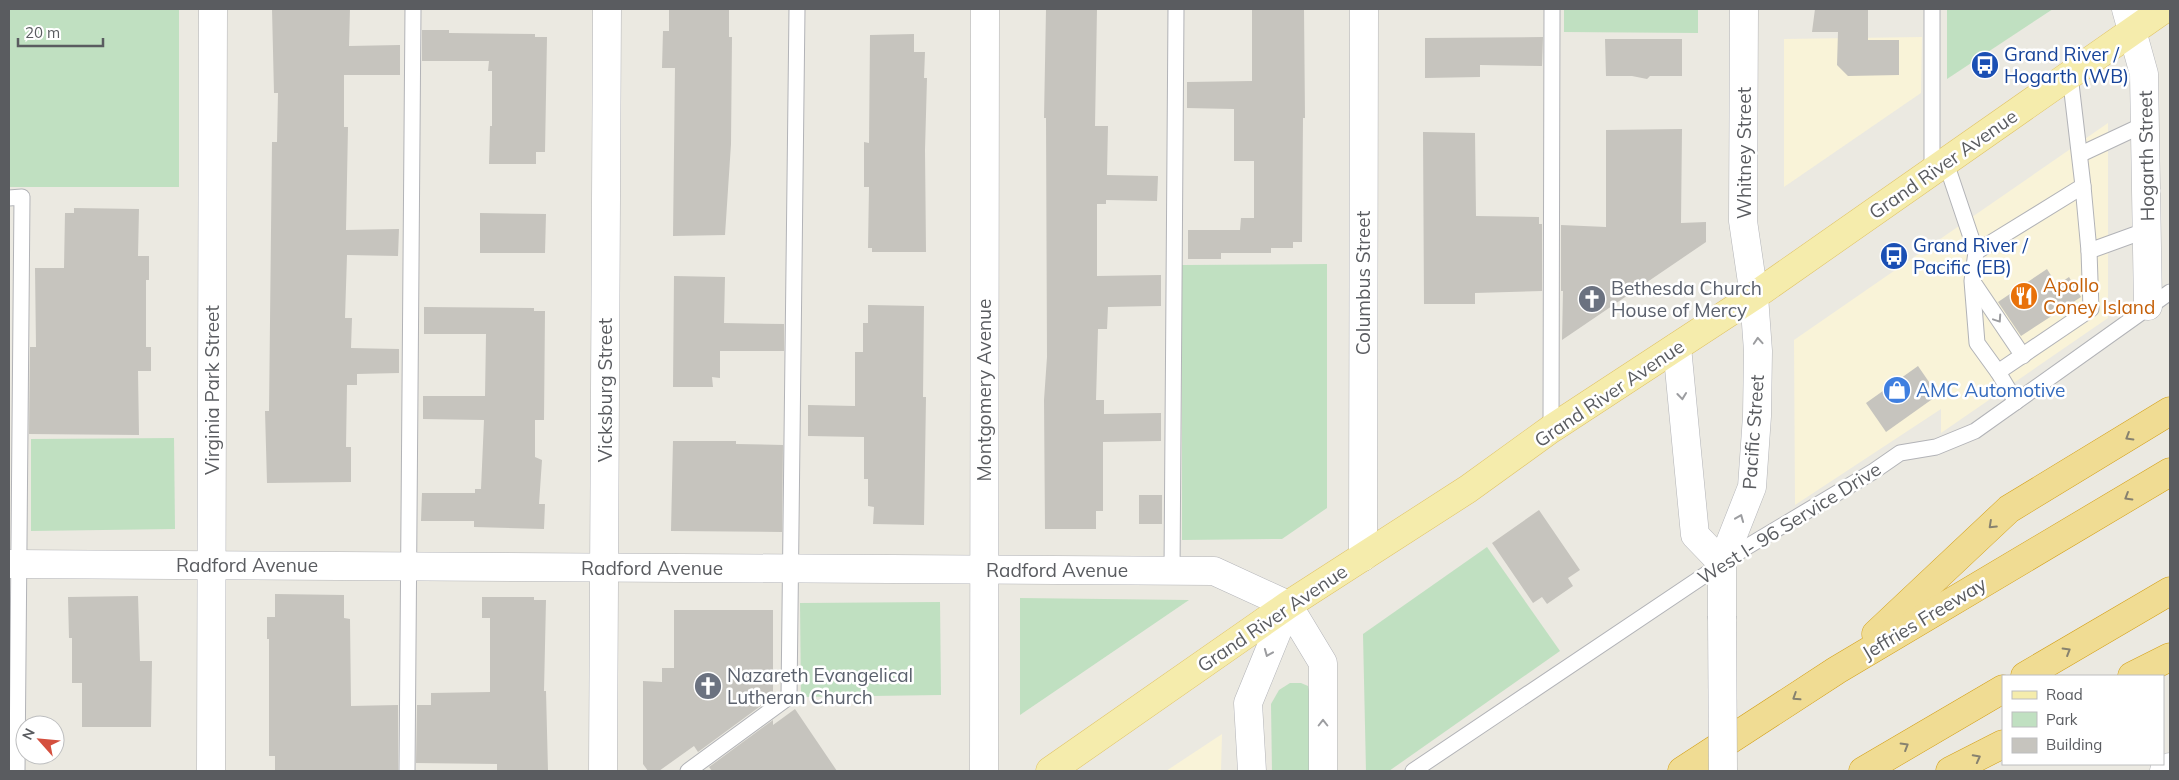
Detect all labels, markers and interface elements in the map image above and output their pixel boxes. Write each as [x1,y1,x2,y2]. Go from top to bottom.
scale bar [18,15,102,47]
text: 20 m [25,23,60,42]
place label: Grand River / Hogarth (WB) [2004,42,2129,88]
bus stop icon: Grand River / Hogarth (WB) [1970,50,2000,80]
street label: Whitney Street [1732,86,1756,219]
street label: Hogarth Street [2133,90,2159,222]
street label: Grand River Avenue [1864,104,2022,224]
street label: Columbus Street [1351,210,1375,355]
place label: Grand River / Pacific (EB) [1913,233,2028,279]
bus stop icon: Grand River / Pacific (EB) [1879,241,1909,271]
place label: Apollo Coney Island [2043,273,2155,319]
place label: Bethesda Church House of Mercy [1611,276,1762,322]
restaurant icon: Apollo Coney Island [2009,281,2039,311]
church icon: Bethesda Church House of Mercy [1577,284,1607,314]
street label: Montgomery Avenue [972,299,996,481]
street label: Virginia Park Street [200,305,224,475]
one-way arrow [1992,313,2001,322]
street label: Vicksburg Street [593,317,617,462]
street label: Grand River Avenue [1530,334,1688,452]
one-way arrow [1752,336,1763,344]
street label: Pacific Street [1737,373,1769,490]
shop icon: AMC Automotive [1882,375,1912,405]
place label: AMC Automotive [1916,378,2065,402]
one-way arrow [1676,392,1687,400]
one-way arrow [2125,430,2134,440]
street label: West I- 96 Service Drive [1693,457,1885,589]
one-way arrow [2125,490,2134,500]
one-way arrow [1734,514,1744,523]
one-way arrow [1989,519,1998,528]
street label: Radford Avenue [176,553,318,577]
street label: Radford Avenue [581,556,723,580]
street label: Radford Avenue [986,558,1128,582]
street label: Grand River Avenue [1193,559,1351,677]
street label: Jeffries Freeway [1857,571,1991,665]
one-way arrow [1264,648,1275,657]
one-way arrow [2061,648,2070,658]
place label: Nazareth Evangelical Lutheran Church [727,663,913,709]
church icon: Nazareth Evangelical Lutheran Church [693,671,723,701]
legend [2002,675,2164,765]
text: Road [2046,685,2083,704]
one-way arrow [1792,690,1801,700]
text: Park [2046,710,2078,729]
north arrow [15,715,65,765]
one-way arrow [1318,718,1328,726]
text: N [18,725,39,743]
text: Building [2046,735,2102,754]
one-way arrow [1900,743,1909,753]
one-way arrow [1971,754,1980,764]

